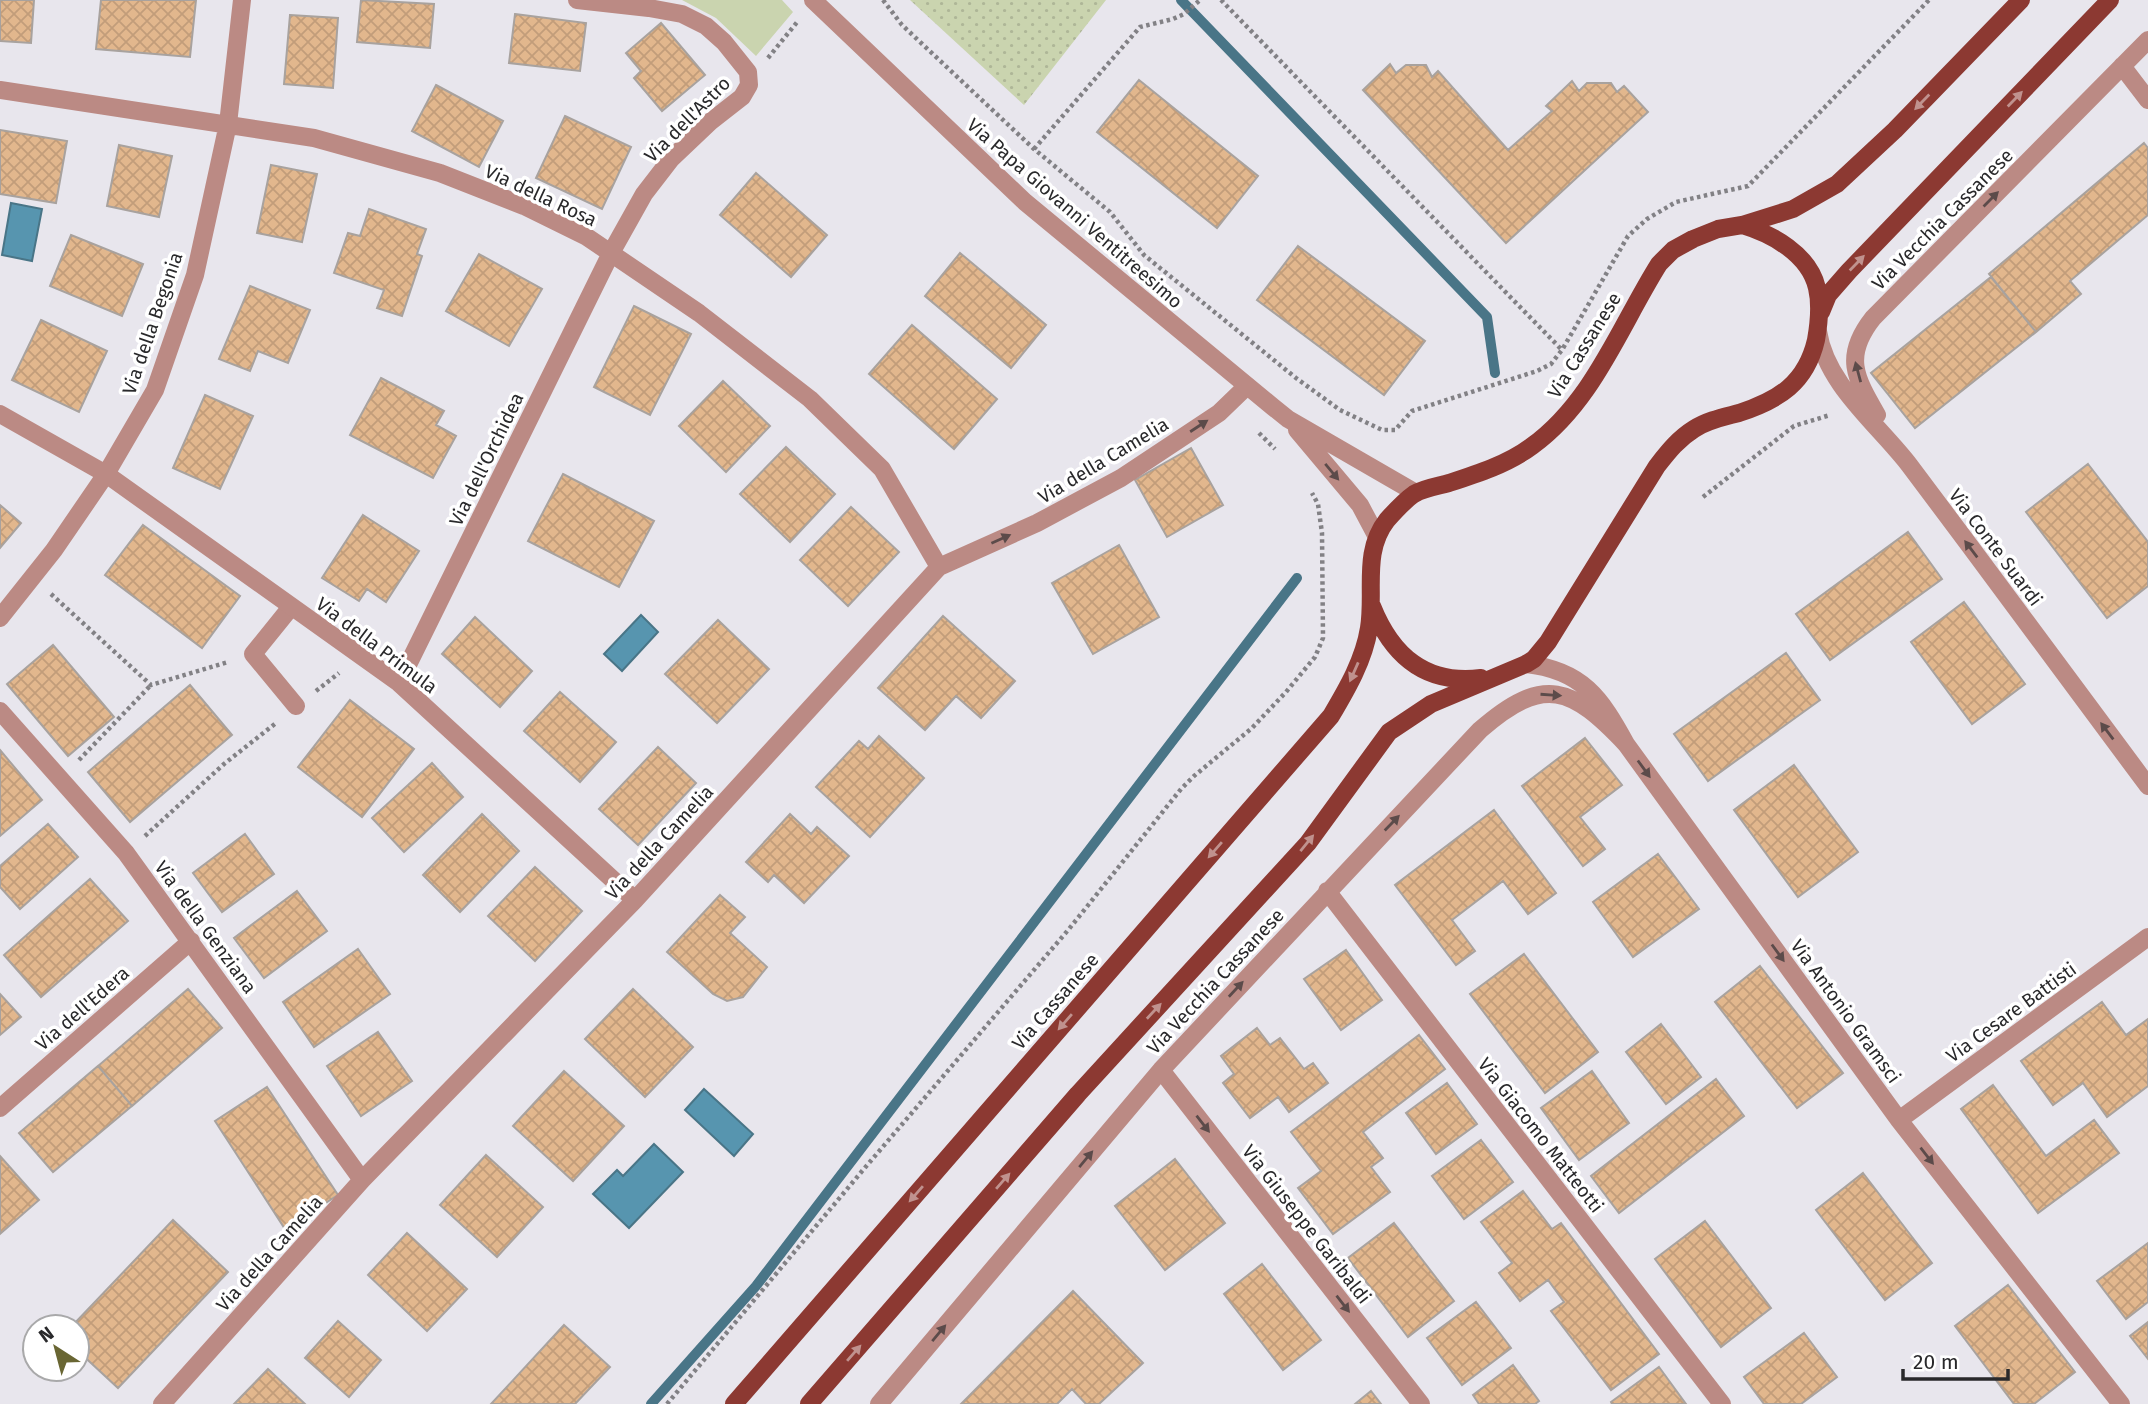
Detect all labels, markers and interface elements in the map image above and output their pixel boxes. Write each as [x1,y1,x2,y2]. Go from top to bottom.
street label: Via dell'Astro [640,72,735,167]
one-way arrow [2006,91,2022,108]
one-way arrow [1914,93,1931,110]
street label: Via Papa Giovanni Ventitreesimo [962,113,1187,313]
street label: Via Vecchia Cassanese [1867,144,2018,295]
street label: Via della Rosa [481,160,600,231]
one-way arrow [1983,191,1999,208]
street label: Via della Begonia [117,249,188,397]
one-way arrow [1849,255,1865,272]
street label: Via Cassanese [1543,288,1626,402]
one-way arrow [1852,361,1863,383]
street label: Via dell'Orchidea [444,389,529,530]
street label: Via della Camelia [1034,412,1173,508]
one-way arrow [1189,420,1208,433]
one-way arrow [1324,463,1339,480]
street label: Via Conte Suardi [1944,484,2047,611]
one-way arrow [991,533,1012,544]
one-way arrow [1965,540,1979,558]
street label: Via della Primula [312,592,442,698]
one-way arrow [1348,661,1359,682]
one-way arrow [1541,690,1563,701]
one-way arrow [2101,722,2115,740]
one-way arrow [1637,760,1651,778]
street label: Via della Camelia [600,780,718,904]
one-way arrow [1383,815,1399,832]
one-way arrow [1300,834,1315,852]
one-way arrow [1207,841,1223,859]
street label: Via della Genziana [150,856,261,998]
street label: Via Vecchia Cassanese [1142,904,1289,1059]
street label: Via Antonio Gramsci [1786,935,1906,1088]
one-way arrow [1770,944,1784,962]
street label: Via Cassanese [1007,948,1104,1054]
street label: Via Cesare Battisti [1942,958,2081,1067]
street label: Via dell'Edera [31,961,134,1055]
one-way arrow [1228,981,1244,998]
one-way arrow [1146,1003,1162,1020]
one-way arrow [1058,1013,1073,1030]
street label: Via Giacomo Matteotti [1473,1053,1608,1217]
one-way arrow [1195,1115,1210,1133]
street label: Via Giuseppe Garibaldi [1237,1140,1376,1308]
one-way arrow [1920,1146,1935,1164]
one-way arrow [1078,1151,1093,1168]
one-way arrow [995,1172,1011,1190]
one-way arrow [909,1185,924,1202]
street label: Via della Camelia [211,1191,327,1316]
one-way arrow [1335,1294,1350,1312]
north arrow [21,1313,91,1383]
text: N [34,1322,58,1348]
one-way arrow [931,1325,946,1342]
scale bar [1903,1338,2008,1382]
one-way arrow [846,1344,861,1361]
text: 20 m [1913,1349,1959,1375]

